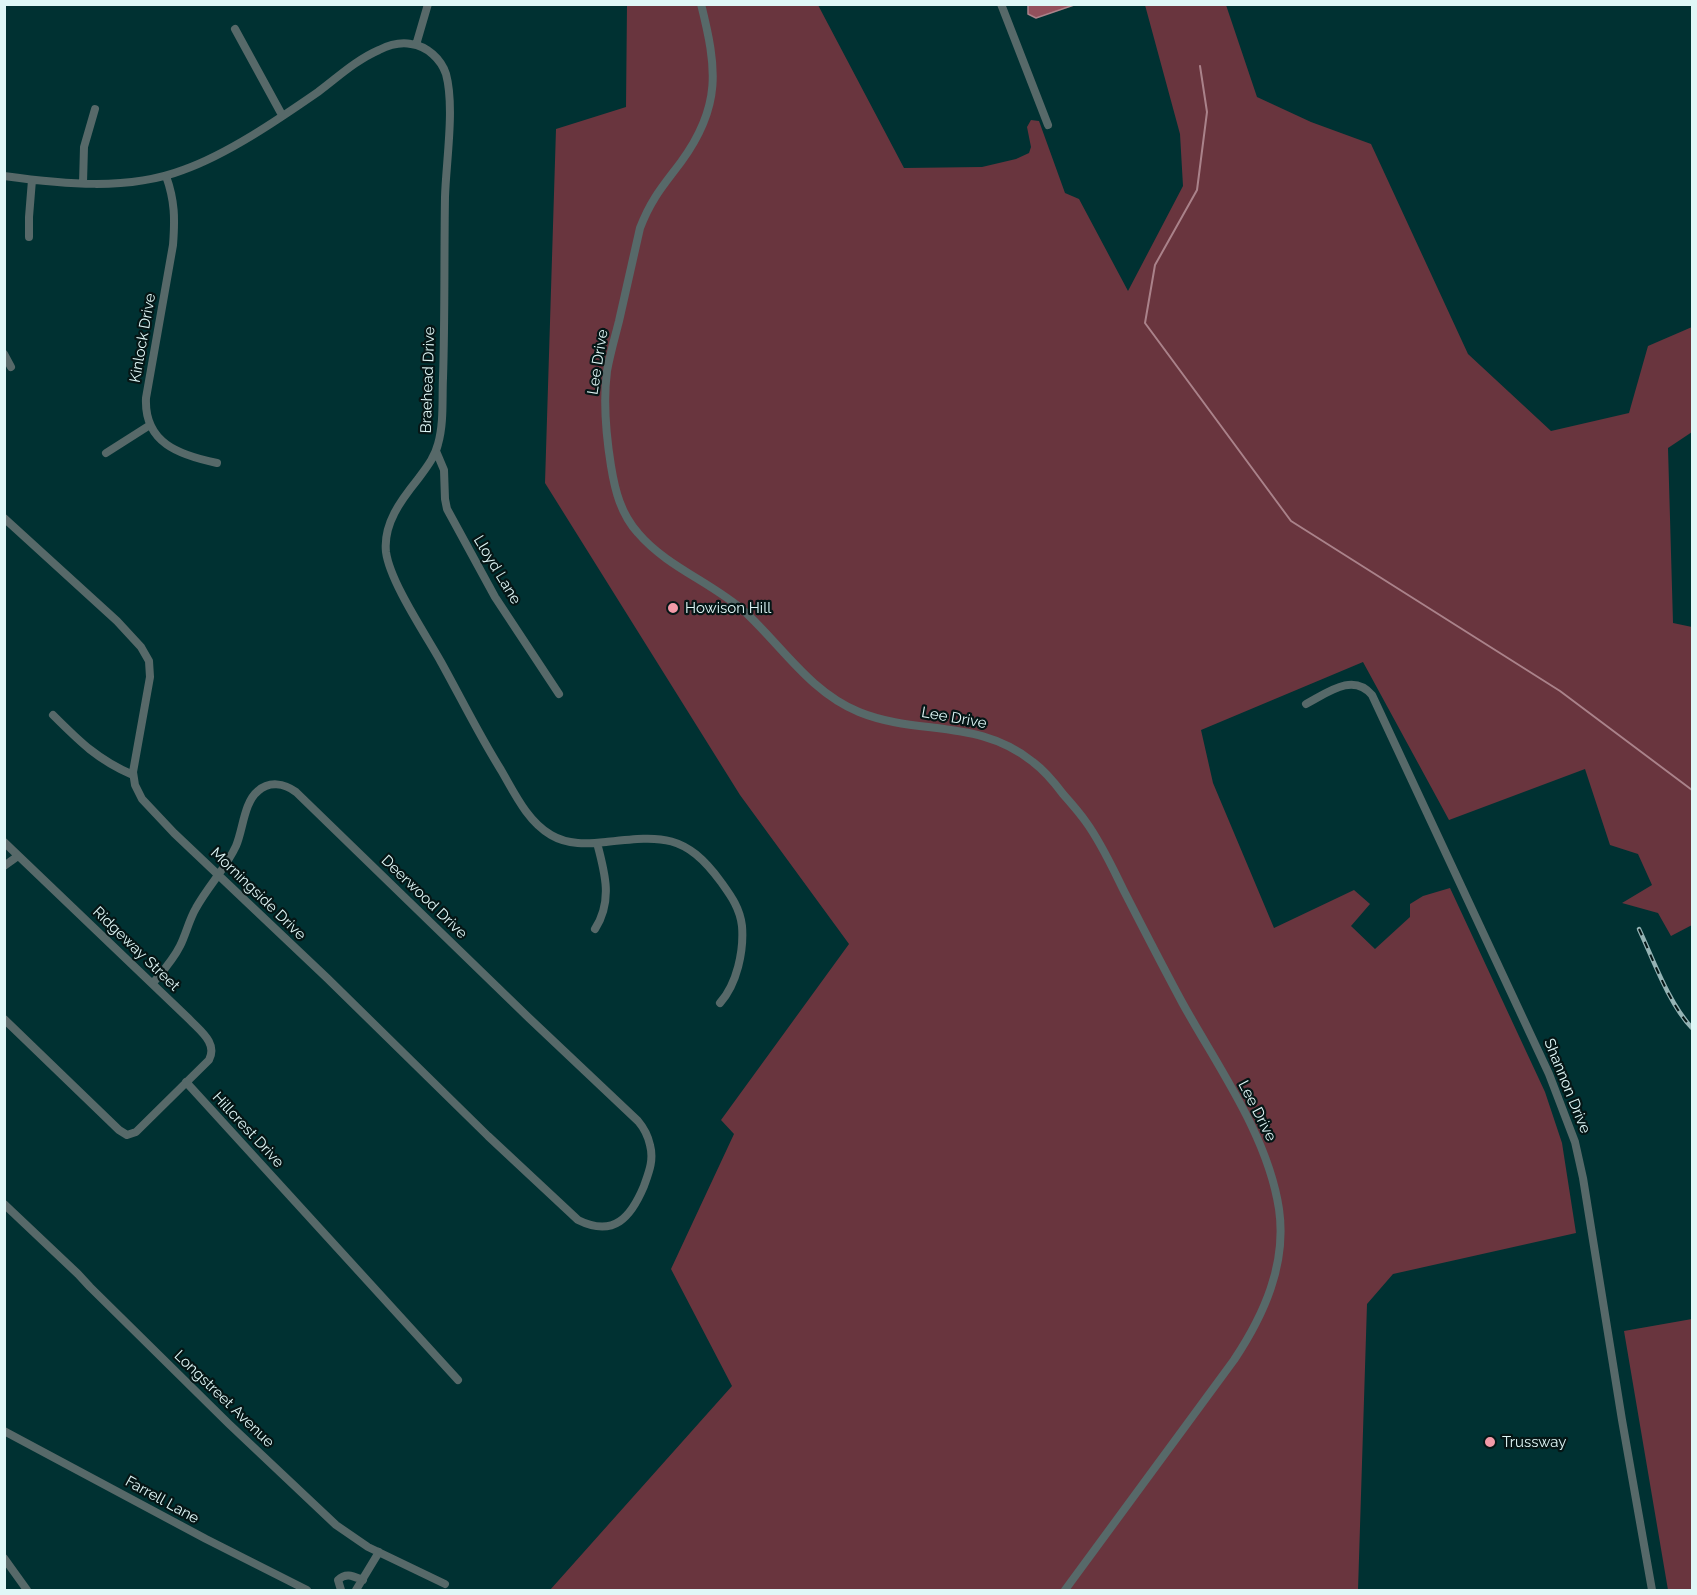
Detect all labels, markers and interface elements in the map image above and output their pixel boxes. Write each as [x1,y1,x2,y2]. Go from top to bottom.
street label: Kinlock Drive [126,292,160,384]
street label: Braehead Drive [417,326,439,434]
street label: Lee Drive [584,328,612,396]
street label: Lloyd Lane [469,532,525,608]
place label: Howison Hill [685,599,771,617]
marker: Howison Hill [666,601,680,615]
street label: Lee Drive [920,703,988,733]
street label: Morningside Drive [207,844,309,944]
street label: Deerwood Drive [377,852,471,942]
street label: Ridgeway Street [89,903,183,995]
street label: Shannon Drive [1540,1036,1594,1136]
street label: Lee Drive [1234,1078,1280,1144]
street label: Hillcrest Drive [209,1089,287,1171]
street label: Longstreet Avenue [170,1347,278,1451]
place label: Trussway [1502,1433,1566,1451]
marker: Trussway [1483,1435,1497,1449]
street label: Farrell Lane [122,1472,202,1528]

